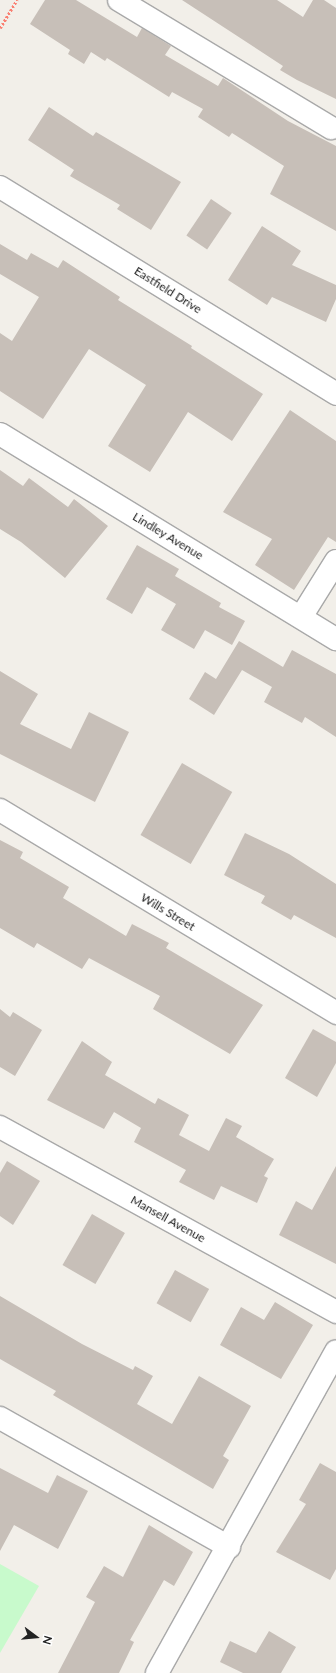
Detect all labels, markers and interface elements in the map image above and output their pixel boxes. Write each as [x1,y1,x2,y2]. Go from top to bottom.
street label: Eastfield Drive [132,264,204,316]
street label: Lindley Avenue [130,509,206,563]
street label: Wills Street [138,890,198,934]
street label: Mansell Avenue [128,1192,208,1246]
north arrow [16,1617,56,1657]
text: N [41,1635,55,1646]

